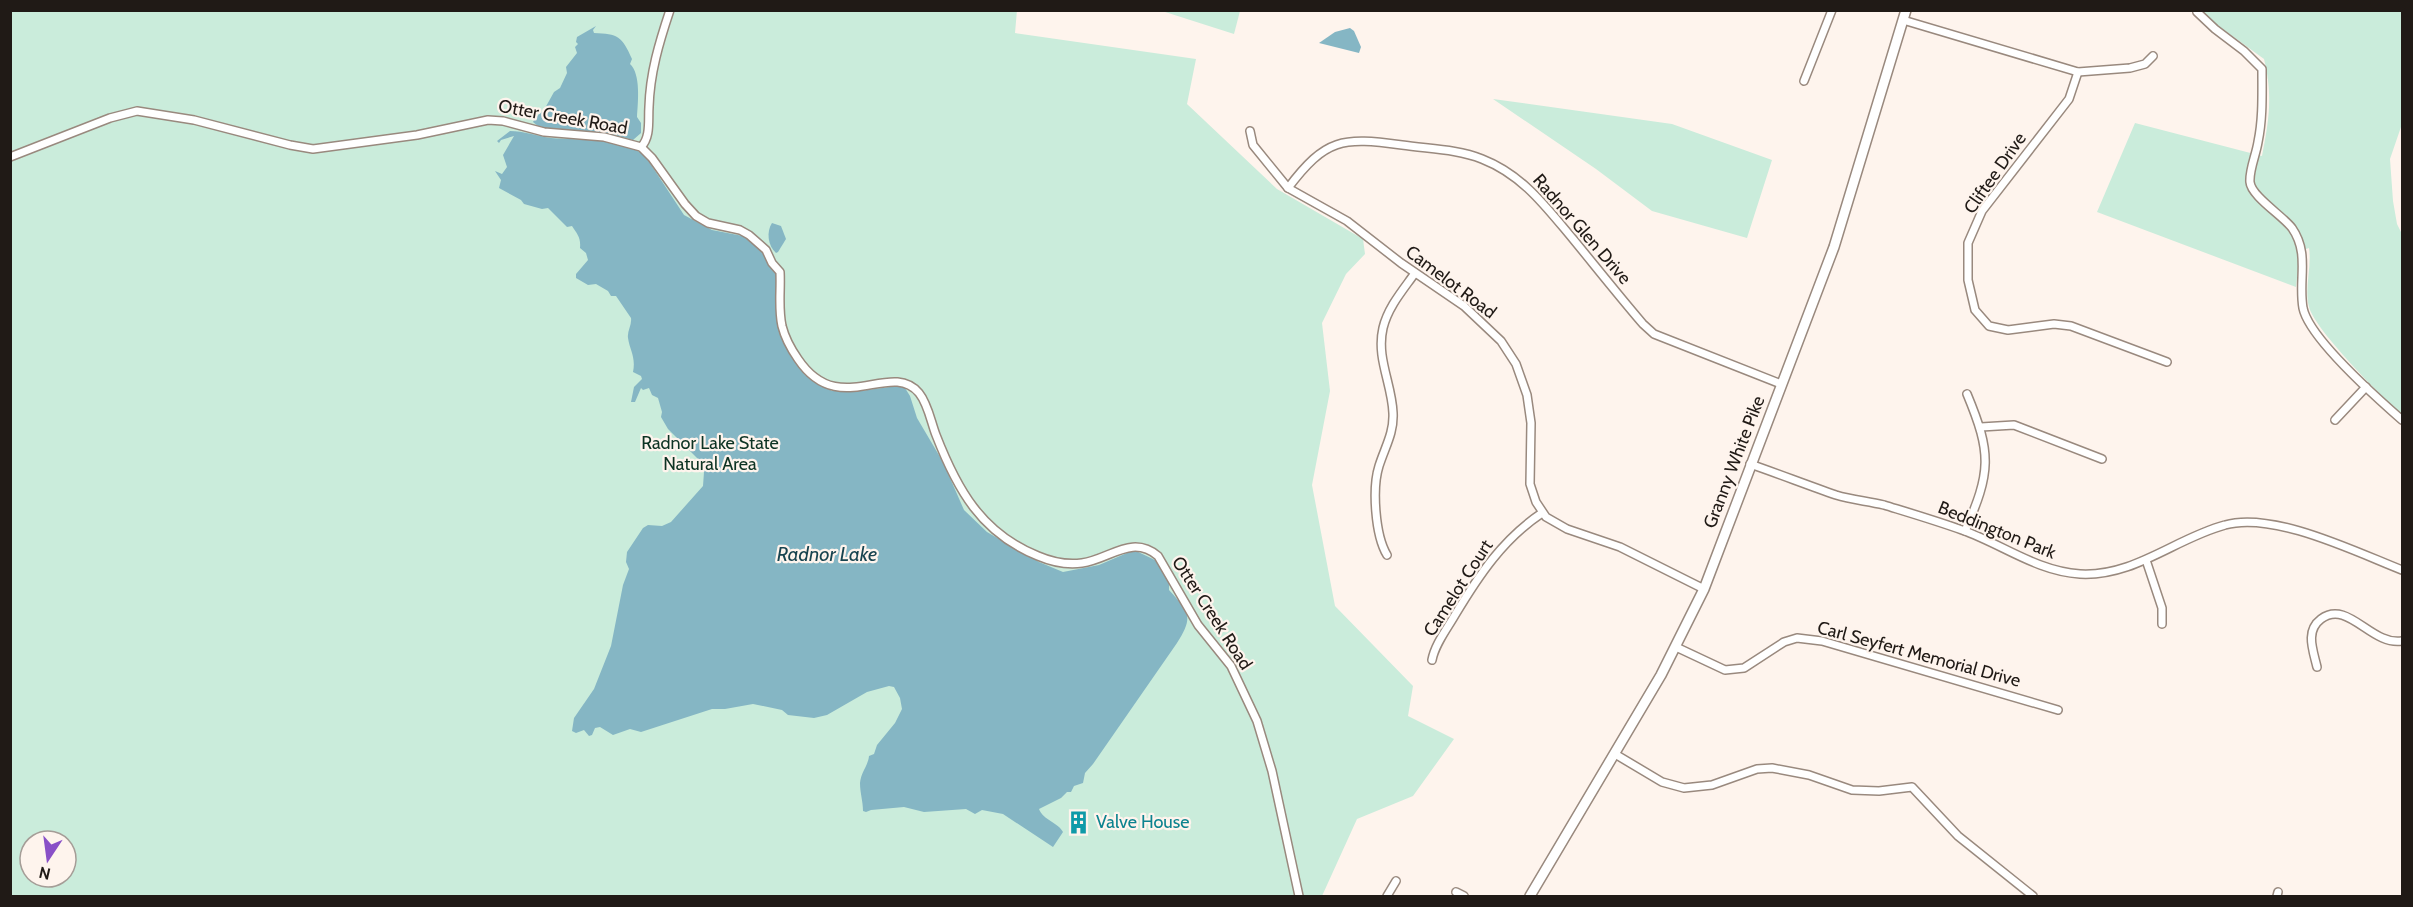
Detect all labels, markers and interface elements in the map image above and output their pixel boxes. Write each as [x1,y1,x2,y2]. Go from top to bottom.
street label: Otter Creek Road [497,95,629,139]
street label: Cliftee Drive [1959,128,2031,218]
street label: Radnor Glen Drive [1528,169,1636,289]
street label: Camelot Road [1401,241,1501,323]
street label: Granny White Pike [1699,393,1769,531]
park label: Radnor Lake State Natural Area [641,432,779,475]
street label: Beddington Park [1935,496,2060,564]
street label: Camelot Court [1419,536,1497,640]
water label: Radnor Lake [777,542,877,566]
street label: Otter Creek Road [1167,552,1257,674]
street label: Carl Seyfert Memorial Drive [1815,616,2023,692]
building icon: Valve House [1065,809,1091,835]
place label: Valve House [1096,811,1189,833]
north arrow [18,829,78,889]
text: N [37,863,52,884]

